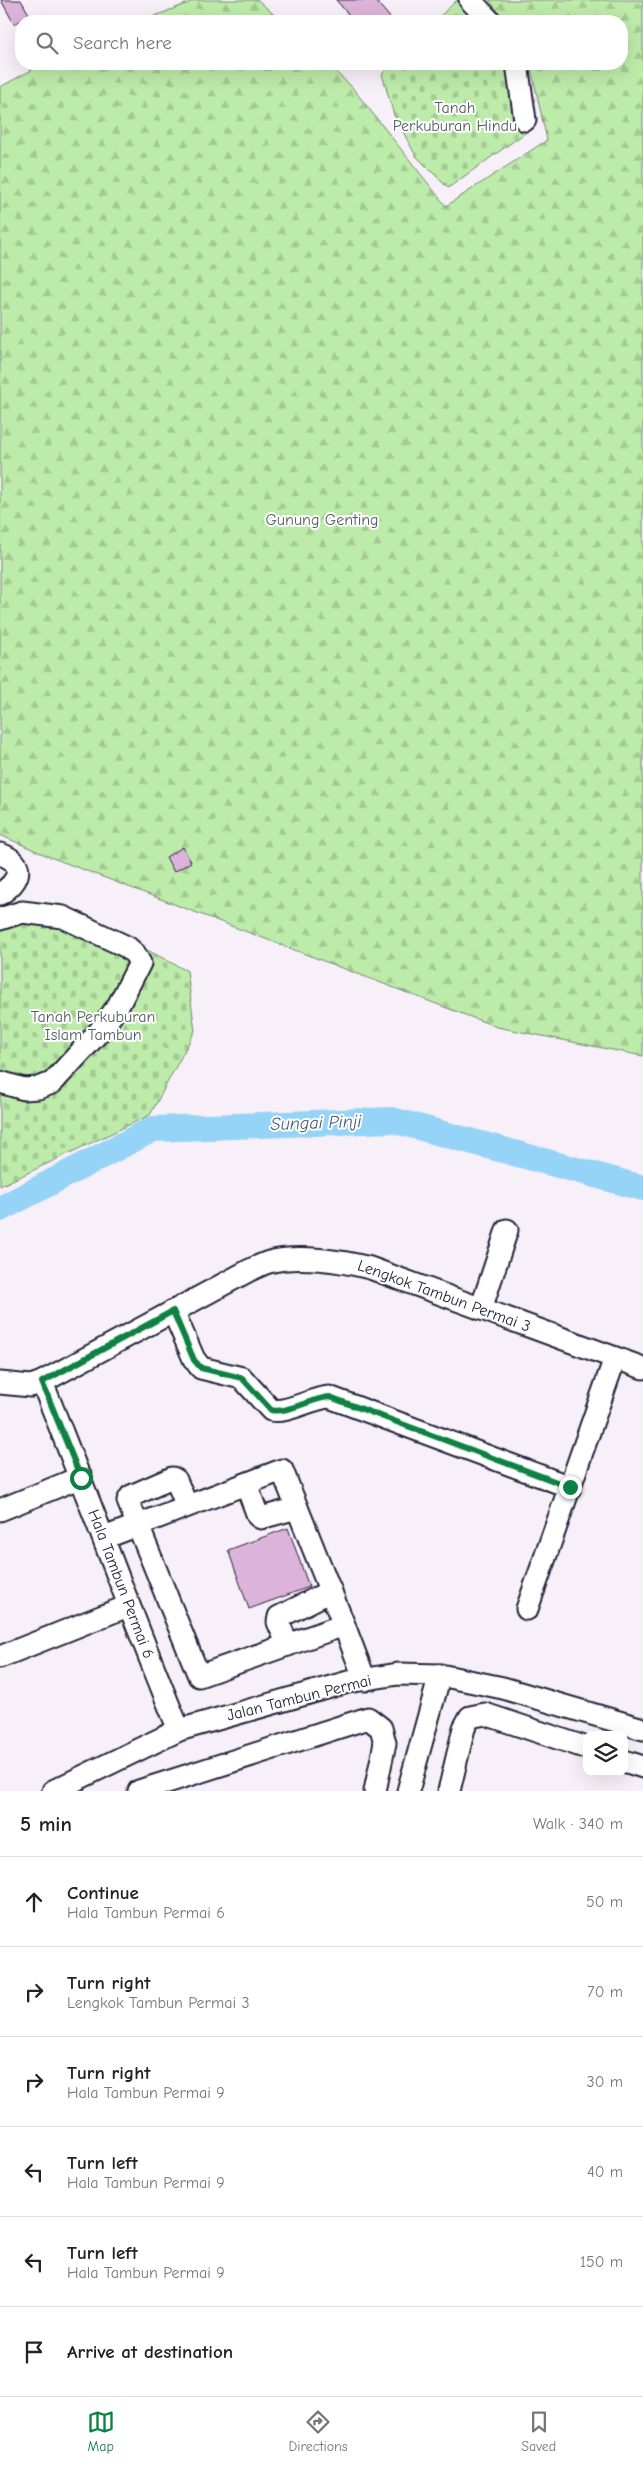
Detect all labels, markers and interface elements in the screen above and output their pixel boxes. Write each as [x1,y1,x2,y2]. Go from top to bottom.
search box [15,15,628,70]
icon: search [33,29,61,57]
text: Search here [73,32,172,54]
park label: Tanah Perkuburan Hindu [393,99,517,135]
park label: Gunung Genting [265,511,379,529]
park label: Tanah Perkuburan Islam Tambun [31,1008,155,1044]
water label: Sungai Pinji [270,1111,363,1135]
street label: Lengkok Tambun Permai 3 [355,1256,533,1336]
route start [70,1467,93,1490]
route end [559,1476,582,1499]
street label: Hala Tambun Permai 6 [84,1507,158,1661]
street label: Jalan Tambun Permai [225,1671,373,1725]
map controls [583,1731,628,1776]
button: layers [583,1731,628,1776]
text: 5 min [20,1812,72,1836]
text: Walk · 340 m [533,1815,623,1833]
text: Continue [67,1882,139,1904]
icon: ahead [20,1888,48,1916]
text: 50 m [586,1893,623,1911]
text: Hala Tambun Permai 6 [67,1904,225,1922]
text: Turn right [67,1972,151,1994]
icon: right [20,1978,48,2006]
text: 70 m [587,1983,623,2001]
text: Lengkok Tambun Permai 3 [67,1994,250,2012]
text: Turn right [67,2062,151,2084]
icon: right [20,2068,48,2096]
text: 30 m [587,2073,623,2091]
text: Hala Tambun Permai 9 [67,2084,225,2102]
text: Turn left [67,2152,138,2174]
icon: left [20,2158,48,2186]
text: 40 m [587,2163,623,2181]
text: Hala Tambun Permai 9 [67,2174,225,2192]
text: Turn left [67,2242,138,2264]
icon: left [20,2248,48,2276]
text: 150 m [580,2253,623,2271]
text: Hala Tambun Permai 9 [67,2264,225,2282]
icon: arrive [20,2338,48,2366]
text: Arrive at destination [67,2341,233,2363]
tab: Map [87,2408,115,2455]
tab: Directions [288,2408,348,2455]
tab: Saved [521,2408,556,2455]

